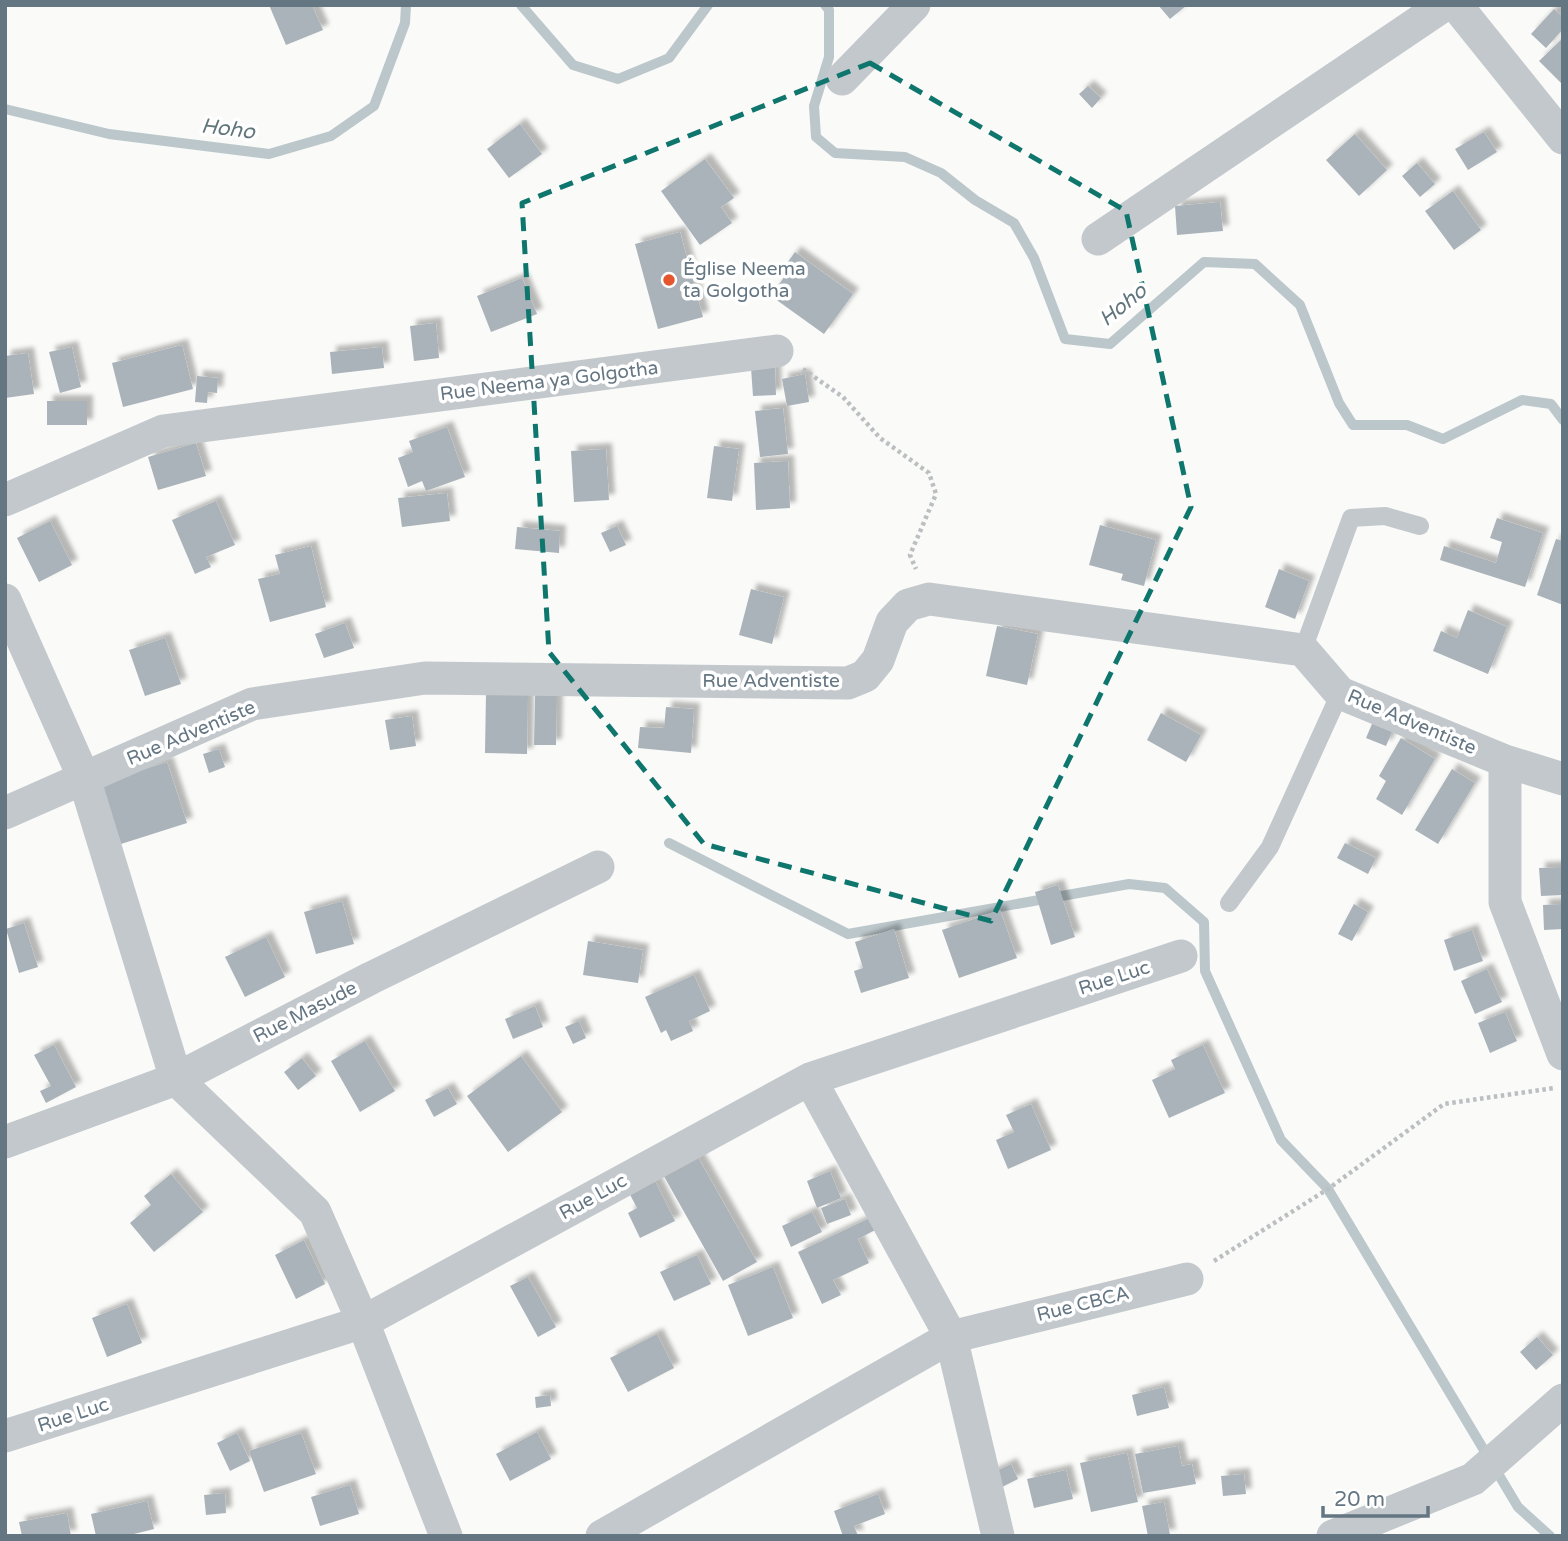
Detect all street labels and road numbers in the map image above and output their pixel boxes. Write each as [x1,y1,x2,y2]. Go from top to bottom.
street label: Rue Neema ya Golgotha [439,357,659,405]
street label: Rue Adventiste [702,670,840,692]
street label: Rue Adventiste [1344,685,1480,759]
street label: Rue Adventiste [123,696,259,770]
street label: Rue Luc [1076,956,1152,1000]
street label: Rue Masude [250,976,360,1048]
street label: Rue Luc [556,1170,630,1224]
street label: Rue CBCA [1034,1282,1132,1326]
street label: Rue Luc [35,1393,111,1437]

